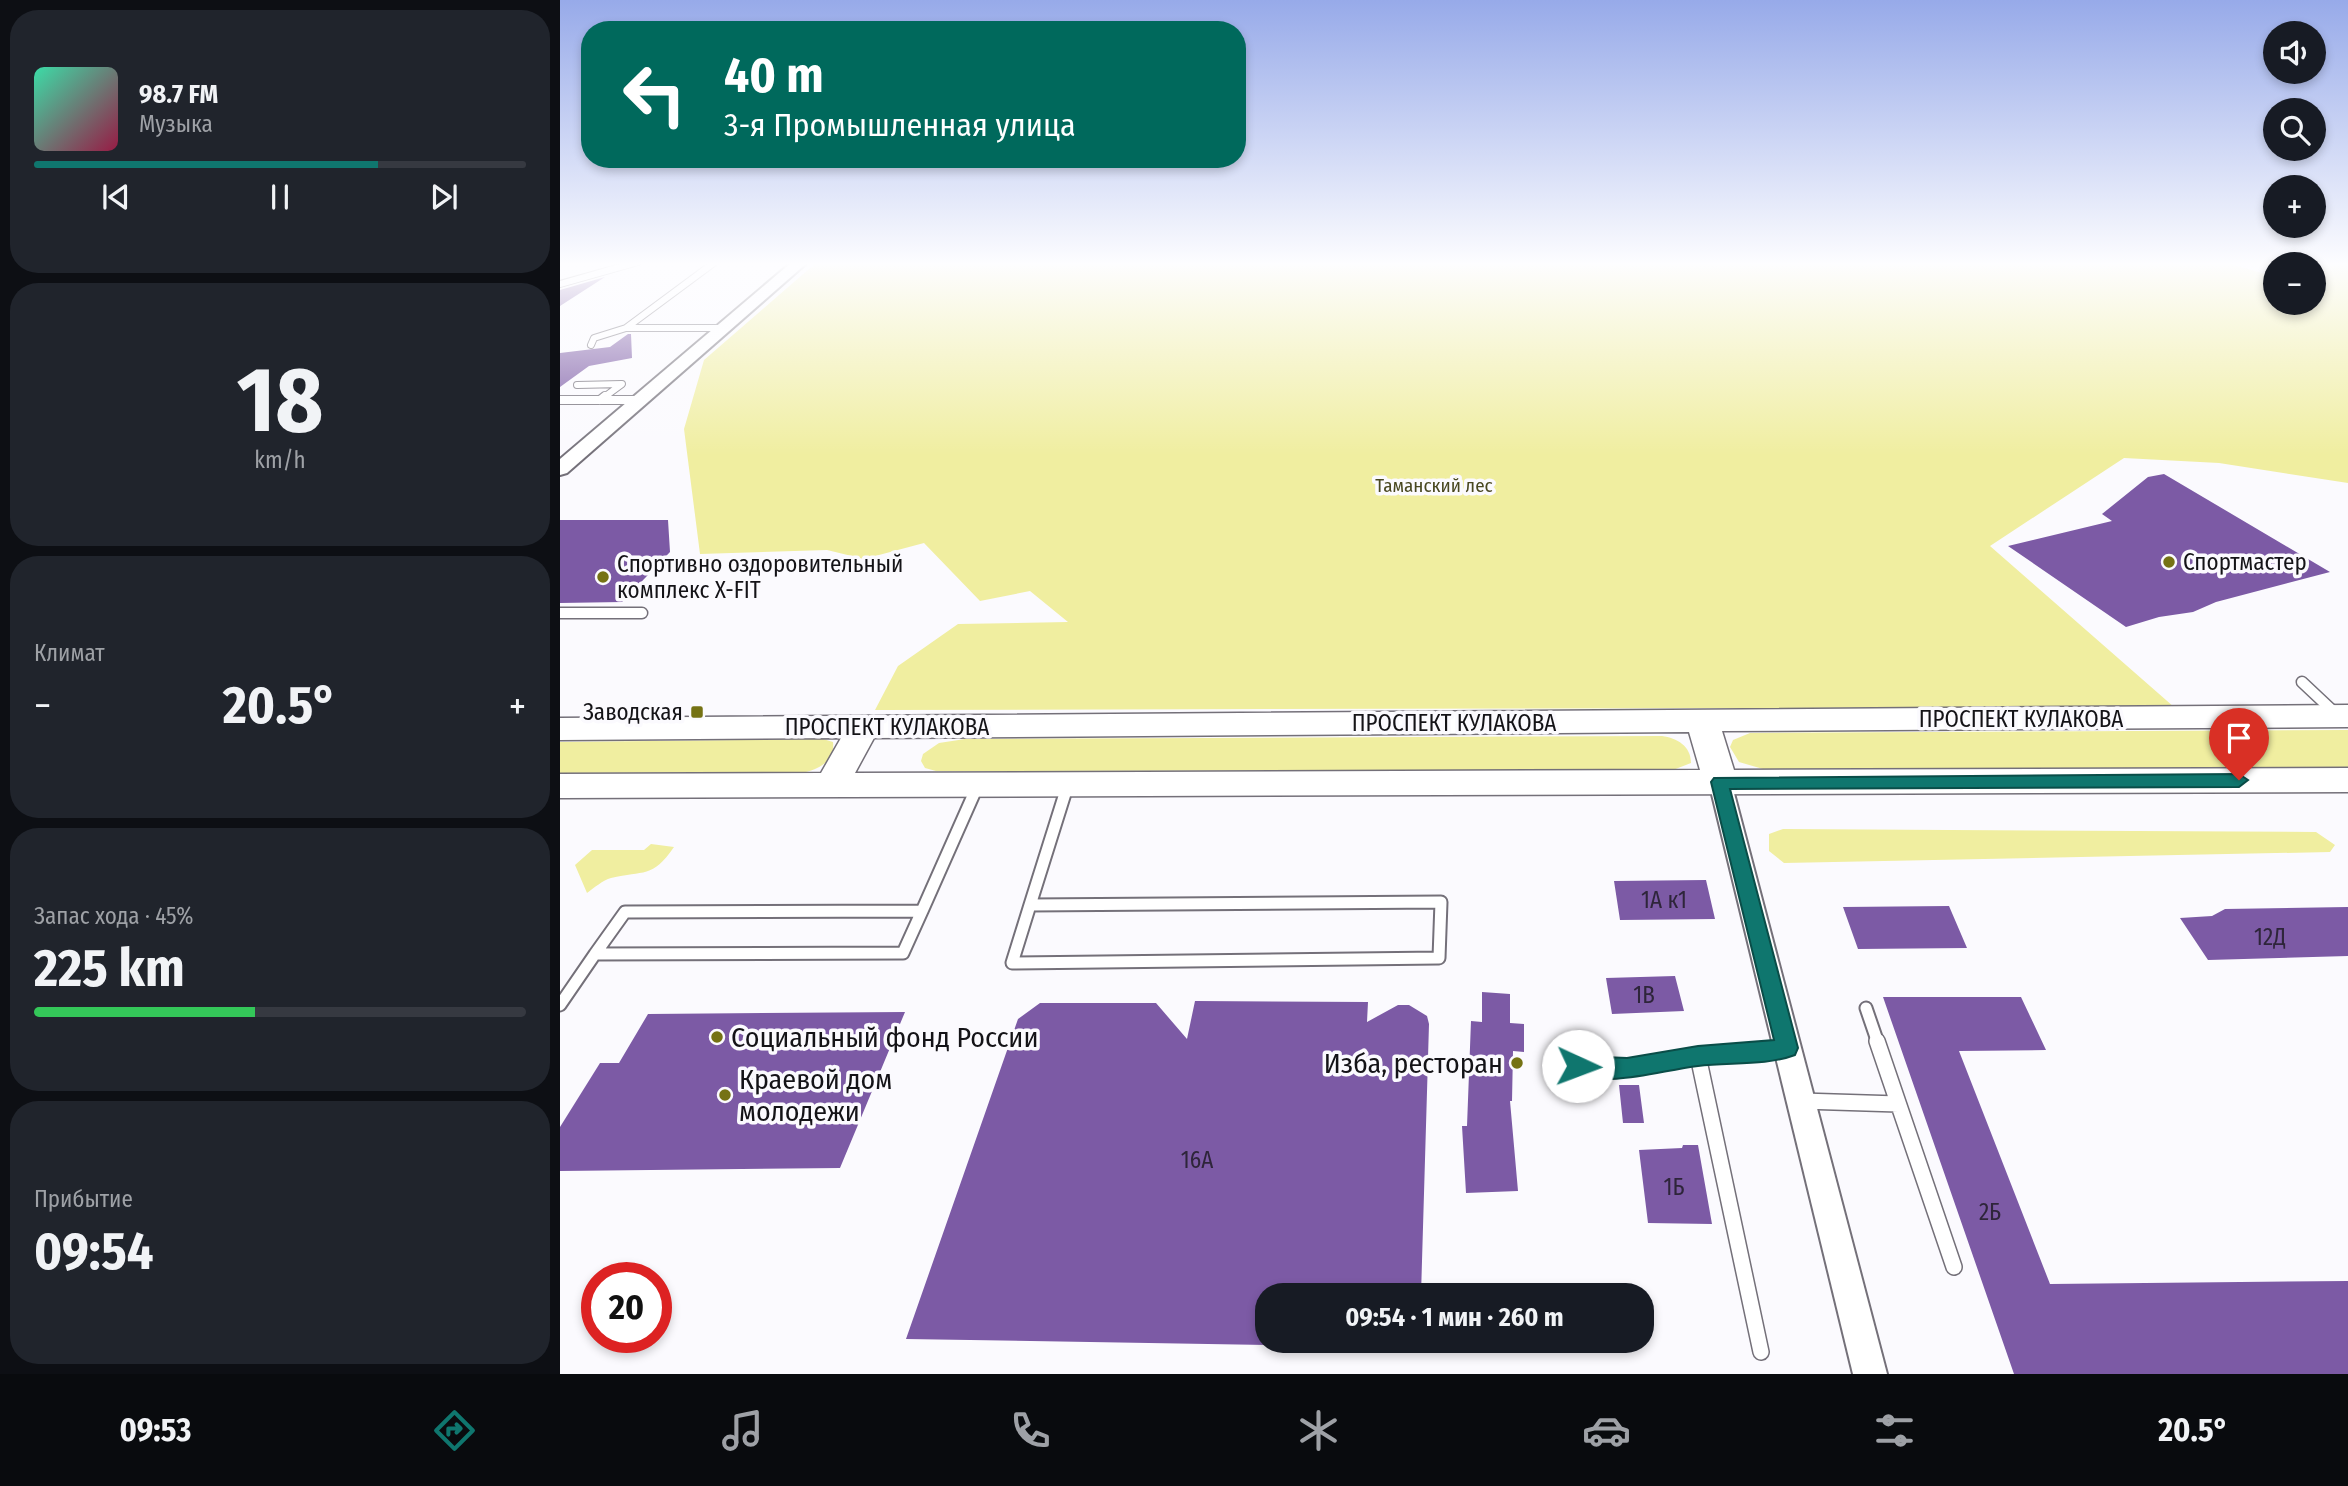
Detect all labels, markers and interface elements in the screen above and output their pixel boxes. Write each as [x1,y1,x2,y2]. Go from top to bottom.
map controls [2263,21,2326,315]
button: sound [2263,21,2326,84]
text: 40 m [724,46,824,105]
icon: left [609,49,700,140]
text: 98.7 FM [139,79,218,110]
button: search [2263,98,2326,161]
text: 3-я Промышленная улица [724,106,1076,144]
text: Музыка [139,110,213,138]
button: + [2263,175,2326,238]
icon: previous [97,178,135,216]
icon: pause [261,178,299,216]
icon: next [425,178,463,216]
button: − [2263,252,2326,315]
text: 18 [237,346,323,455]
text: km/h [254,446,306,474]
park label: Таманский лес [1375,474,1493,497]
place label: Спортмастер [2183,548,2307,576]
place label: Cпортивно оздоровительный комплекс X-FIT [617,550,903,604]
marker: Спортмастер [2161,554,2177,570]
marker: Cпортивно оздоровительный комплекс X-FIT [595,569,611,585]
text: Климат [34,639,105,667]
text: 20.5° [223,674,337,737]
text: − [34,683,51,729]
text: + [509,683,526,729]
place label: Заводская [583,698,683,726]
marker: Заводская [689,704,705,720]
street label: ПРОСПЕКТ КУЛАКОВА [1919,705,2123,733]
pin [2209,708,2269,780]
street label: ПРОСПЕКТ КУЛАКОВА [1352,709,1556,737]
street label: ПРОСПЕКТ КУЛАКОВА [785,713,989,741]
icon: arrive [2220,719,2258,757]
house number: 1А к1 [1641,886,1687,914]
text: Запас хода · 45% [34,902,193,930]
house number: 12Д [2254,923,2286,951]
text: 225 km [34,937,185,1000]
house number: 1В [1633,981,1655,1009]
place label: Социальный фонд России [731,1021,1038,1054]
marker: Социальный фонд России [709,1029,725,1045]
position arrow [1541,1029,1615,1103]
place label: Изба, ресторан [1324,1047,1503,1080]
marker: Изба, ресторан [1509,1055,1525,1071]
place label: Краевой дом молодежи [739,1063,892,1128]
marker: Краевой дом молодежи [717,1087,733,1103]
house number: 16А [1181,1146,1213,1174]
house number: 1Б [1663,1173,1685,1201]
text: Прибытие [34,1185,133,1213]
house number: 2Б [1979,1198,2001,1226]
text: 09:54 [34,1220,153,1283]
speed limit sign: 20 [581,1262,672,1353]
text: 09:54 · 1 мин · 260 m [1345,1302,1564,1333]
icon: directions [430,1406,479,1455]
icon: music [718,1406,767,1455]
icon: phone [1006,1406,1055,1455]
icon: climate [1294,1406,1343,1455]
icon: car [1582,1406,1631,1455]
icon: filters [1870,1406,1919,1455]
text: 09:53 [119,1411,191,1449]
text: 20.5° [2158,1411,2228,1449]

